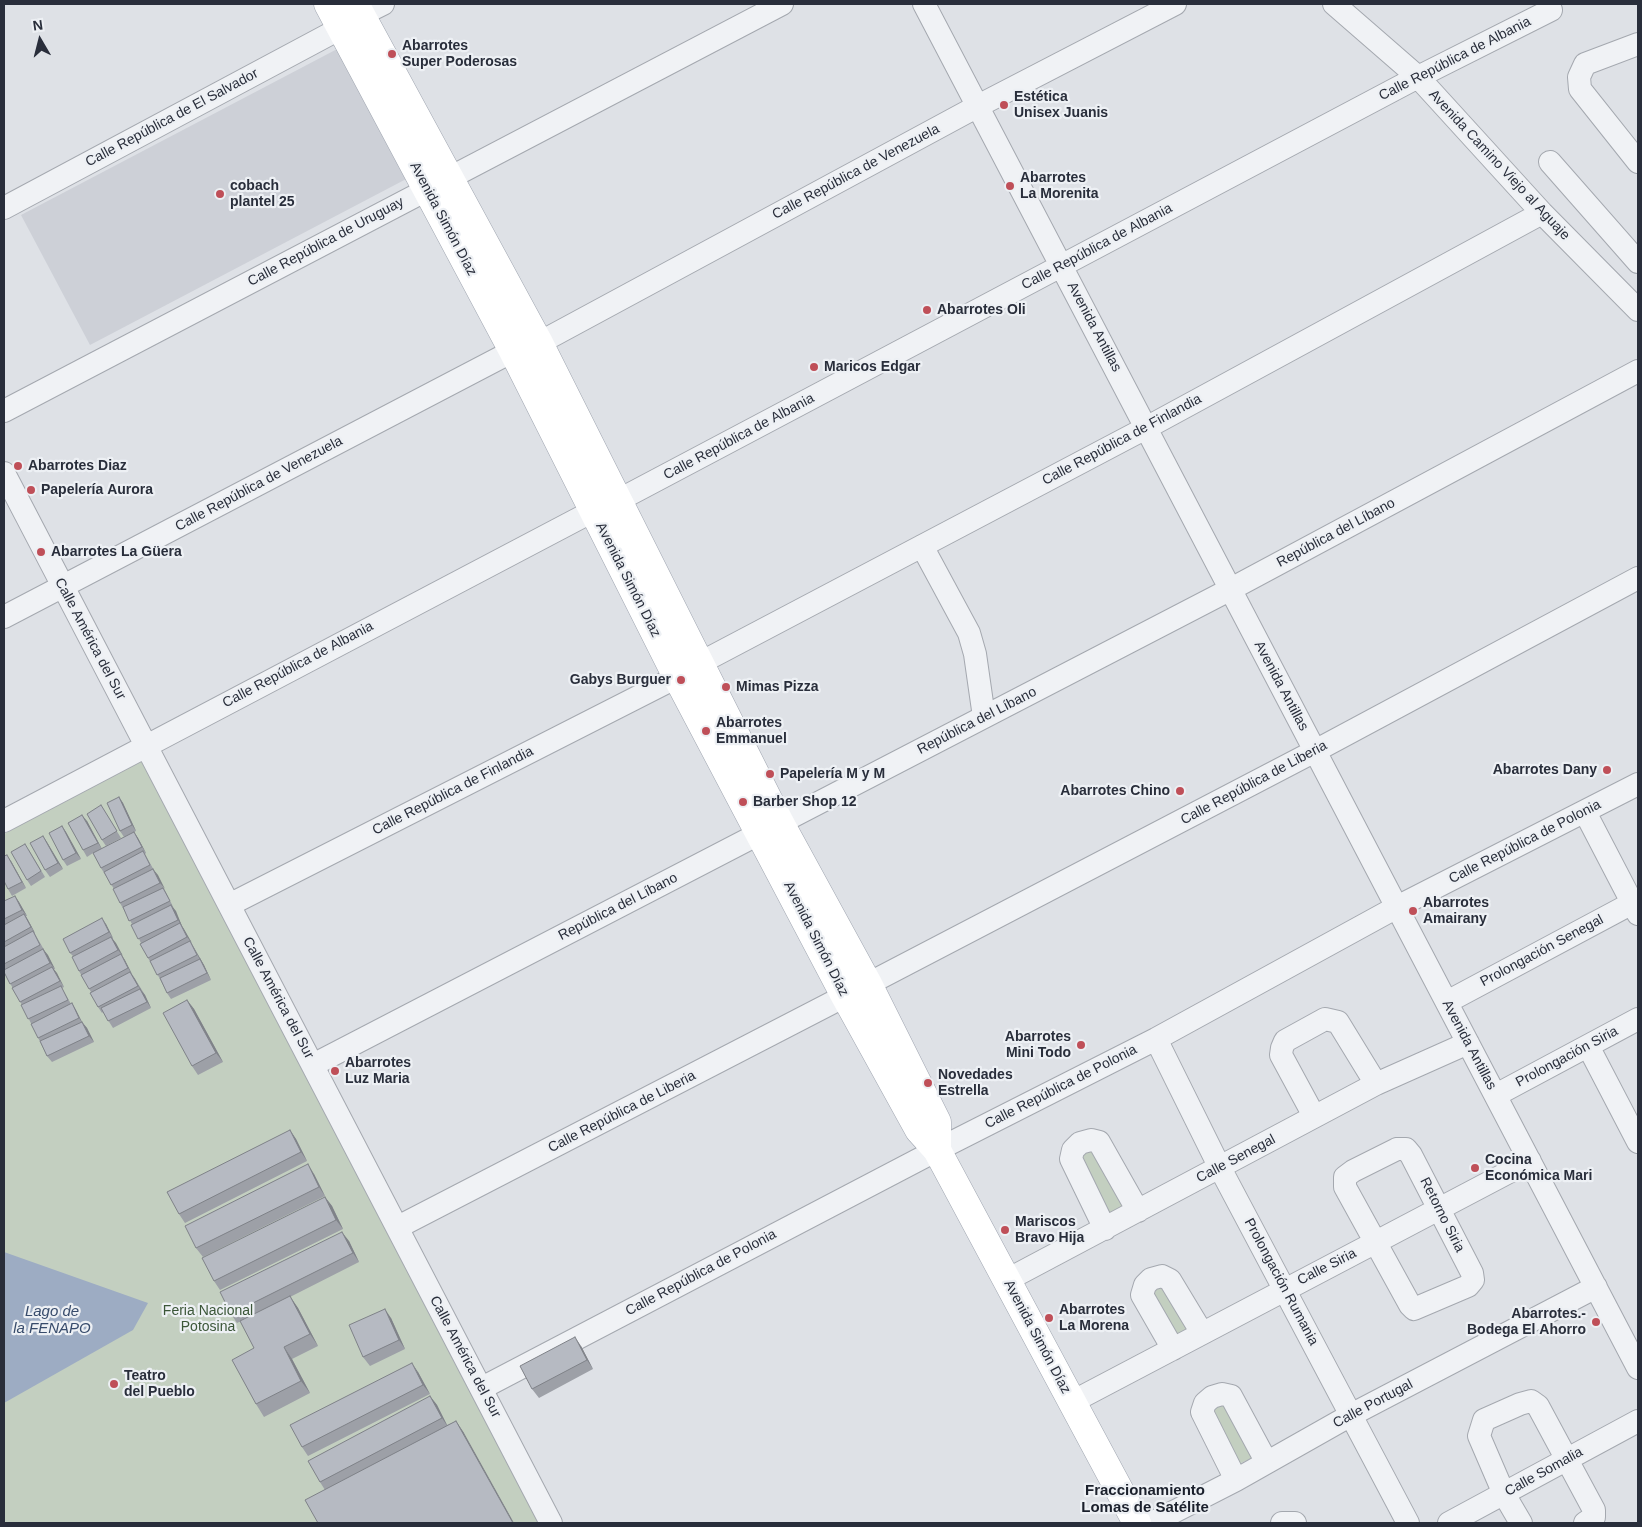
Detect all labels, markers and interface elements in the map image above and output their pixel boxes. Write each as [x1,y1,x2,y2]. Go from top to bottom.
street label: Calle República de Albania [1376,13,1534,105]
north arrow [15,15,65,65]
text: N [32,17,44,34]
place label: Abarrotes Super Poderosas [402,38,517,70]
marker: Abarrotes Super Poderosas [386,48,398,60]
street label: Calle República de El Salvador [83,65,261,171]
street label: Avenida Camino Viejo al Aguaje [1425,86,1573,244]
place label: Estética Unisex Juanis [1014,89,1108,121]
marker: Estética Unisex Juanis [998,99,1010,111]
street label: Calle República de Venezuela [770,121,942,223]
street label: Avenida Simón Díaz [406,159,480,279]
place label: Abarrotes La Morenita [1020,170,1099,202]
place label: cobach plantel 25 [230,178,295,210]
marker: Abarrotes La Morenita [1004,180,1016,192]
marker: cobach plantel 25 [214,188,226,200]
street label: Calle República de Uruguay [245,194,407,290]
street label: Calle República de Albania [1019,200,1175,294]
street label: Avenida Antillas [1063,279,1125,375]
place label: Abarrotes Oli [937,302,1026,318]
marker: Abarrotes Oli [921,304,933,316]
place label: Maricos Edgar [824,359,920,375]
marker: Maricos Edgar [808,361,820,373]
street label: Calle República de Albania [661,390,817,484]
street label: Calle República de Finlandia [1039,391,1205,489]
street label: Calle República de Venezuela [173,433,345,535]
place label: Abarrotes Diaz [28,458,127,474]
marker: Abarrotes Diaz [12,460,24,472]
place label: Papelería Aurora [41,482,153,498]
marker: Papelería Aurora [25,484,37,496]
street label: República del Líbano [1274,495,1398,571]
street label: Avenida Simón Díaz [592,520,664,640]
place label: Abarrotes La Güera [51,544,182,560]
marker: Abarrotes La Güera [35,546,47,558]
street label: Calle América del Sur [51,575,129,703]
street label: Calle República de Albania [220,618,376,712]
street label: Avenida Antillas [1250,638,1312,734]
place label: Gabys Burguer [570,672,671,688]
marker: Gabys Burguer [675,674,687,686]
place label: Mimas Pizza [736,679,818,695]
marker: Mimas Pizza [720,681,732,693]
street label: República del Líbano [915,684,1039,758]
place label: Abarrotes Emmanuel [716,715,787,748]
marker: Abarrotes Emmanuel [700,725,712,737]
street label: Calle República de Liberia [1178,737,1330,829]
street label: Calle República de Finlandia [370,743,536,839]
place label: Abarrotes Dany [1493,762,1597,778]
marker: Abarrotes Dany [1601,764,1613,776]
place label: Papelería M y M [780,766,885,782]
marker: Papelería M y M [764,768,776,780]
place label: Abarrotes Chino [1060,783,1170,799]
marker: Abarrotes Chino [1174,785,1186,797]
place label: Barber Shop 12 [753,794,856,810]
marker: Barber Shop 12 [737,796,749,808]
street label: Calle República de Polonia [1446,796,1604,888]
street label: República del Líbano [556,870,680,944]
street label: Avenida Simón Díaz [780,879,852,999]
place label: Abarrotes Amairany [1423,895,1489,928]
marker: Abarrotes Amairany [1407,905,1419,917]
street label: Prolongación Senegal [1478,911,1606,991]
street label: Calle América del Sur [239,934,317,1062]
street label: Avenida Antillas [1438,997,1500,1093]
street label: Prolongación Siria [1513,1023,1621,1091]
place label: Abarrotes Mini Todo [1005,1029,1071,1062]
marker: Abarrotes Mini Todo [1075,1039,1087,1051]
street label: Calle República de Polonia [982,1041,1140,1133]
place label: Abarrotes Luz Maria [345,1055,411,1088]
marker: Abarrotes Luz Maria [329,1065,341,1077]
street label: Calle República de Liberia [545,1067,699,1157]
place label: Novedades Estrella [938,1067,1013,1100]
marker: Novedades Estrella [922,1077,934,1089]
street label: Calle Senegal [1194,1131,1278,1187]
place label: Cocina Económica Mari [1485,1152,1592,1184]
marker: Cocina Económica Mari [1469,1162,1481,1174]
street label: Retorno Siria [1416,1175,1468,1255]
place label: Mariscos Bravo Hija [1015,1214,1084,1246]
street label: Prolongación Rumania [1240,1216,1322,1348]
marker: Mariscos Bravo Hija [999,1224,1011,1236]
street label: Calle República de Polonia [623,1226,779,1320]
street label: Calle Siria [1295,1245,1359,1289]
street label: Avenida Simón Díaz [1000,1277,1074,1397]
street label: Calle América del Sur [426,1293,504,1421]
place label: Abarrotes La Morena [1059,1302,1129,1334]
water label: Lago de la FENAPO [13,1303,91,1338]
park label: Feria Nacional Potosina [163,1303,253,1335]
place label: Abarrotes.- Bodega El Ahorro [1467,1306,1586,1338]
marker: Abarrotes La Morena [1043,1312,1055,1324]
marker: Abarrotes.- Bodega El Ahorro [1590,1316,1602,1328]
place label: Teatro del Pueblo [124,1368,195,1400]
street label: Calle Portugal [1330,1376,1416,1432]
marker: Teatro del Pueblo [108,1378,120,1390]
street label: Calle Somalia [1502,1444,1586,1500]
district label: Fraccionamiento Lomas de Satélite [1081,1482,1209,1517]

